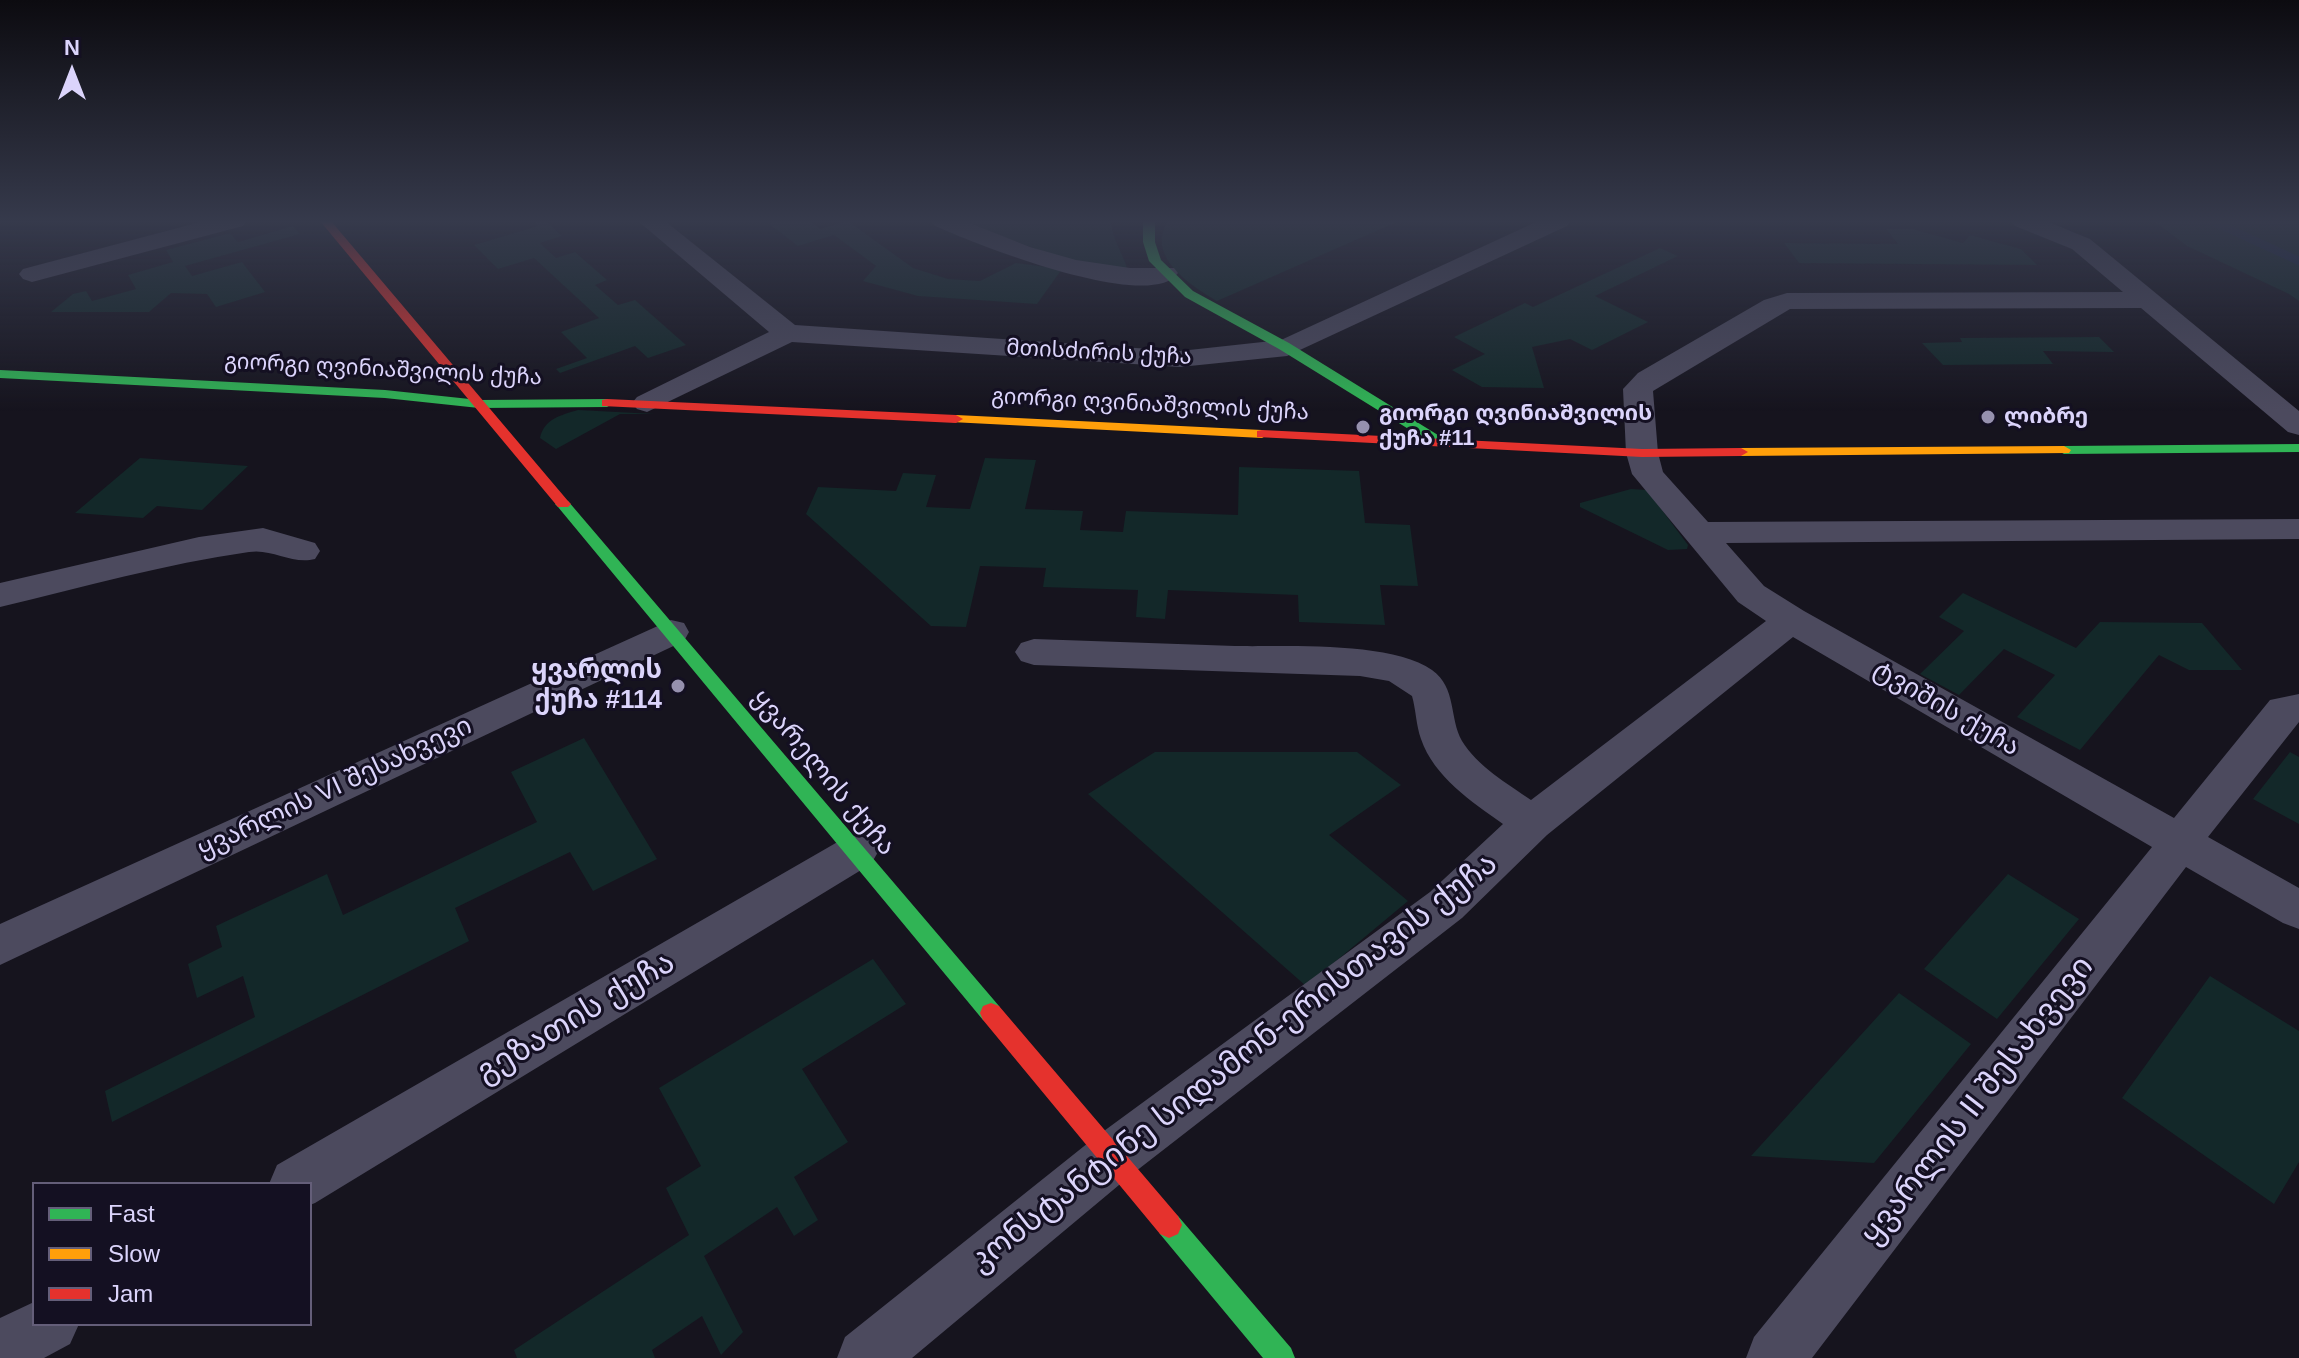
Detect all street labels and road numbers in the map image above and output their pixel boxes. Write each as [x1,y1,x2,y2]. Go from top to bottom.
street label: მთისძირის ქუჩა [1006,335,1192,371]
street label: გიორგი ღვინიაშვილის ქუჩა [224,348,542,392]
street label: გიორგი ღვინიაშვილის ქუჩა [991,383,1309,427]
street label: ტვიშის ქუჩა [1867,654,2025,764]
street label: ყვარელის ქუჩა [744,684,902,862]
street label: ყვარლის VI შესახვევი [193,711,477,865]
street label: კონსტანტინე სიდამონ-ერისთავის ქუჩა [962,845,1506,1281]
street label: გეზათის ქუჩა [470,944,682,1092]
street label: ყვარლის II შესახვევი [1853,949,2103,1253]

